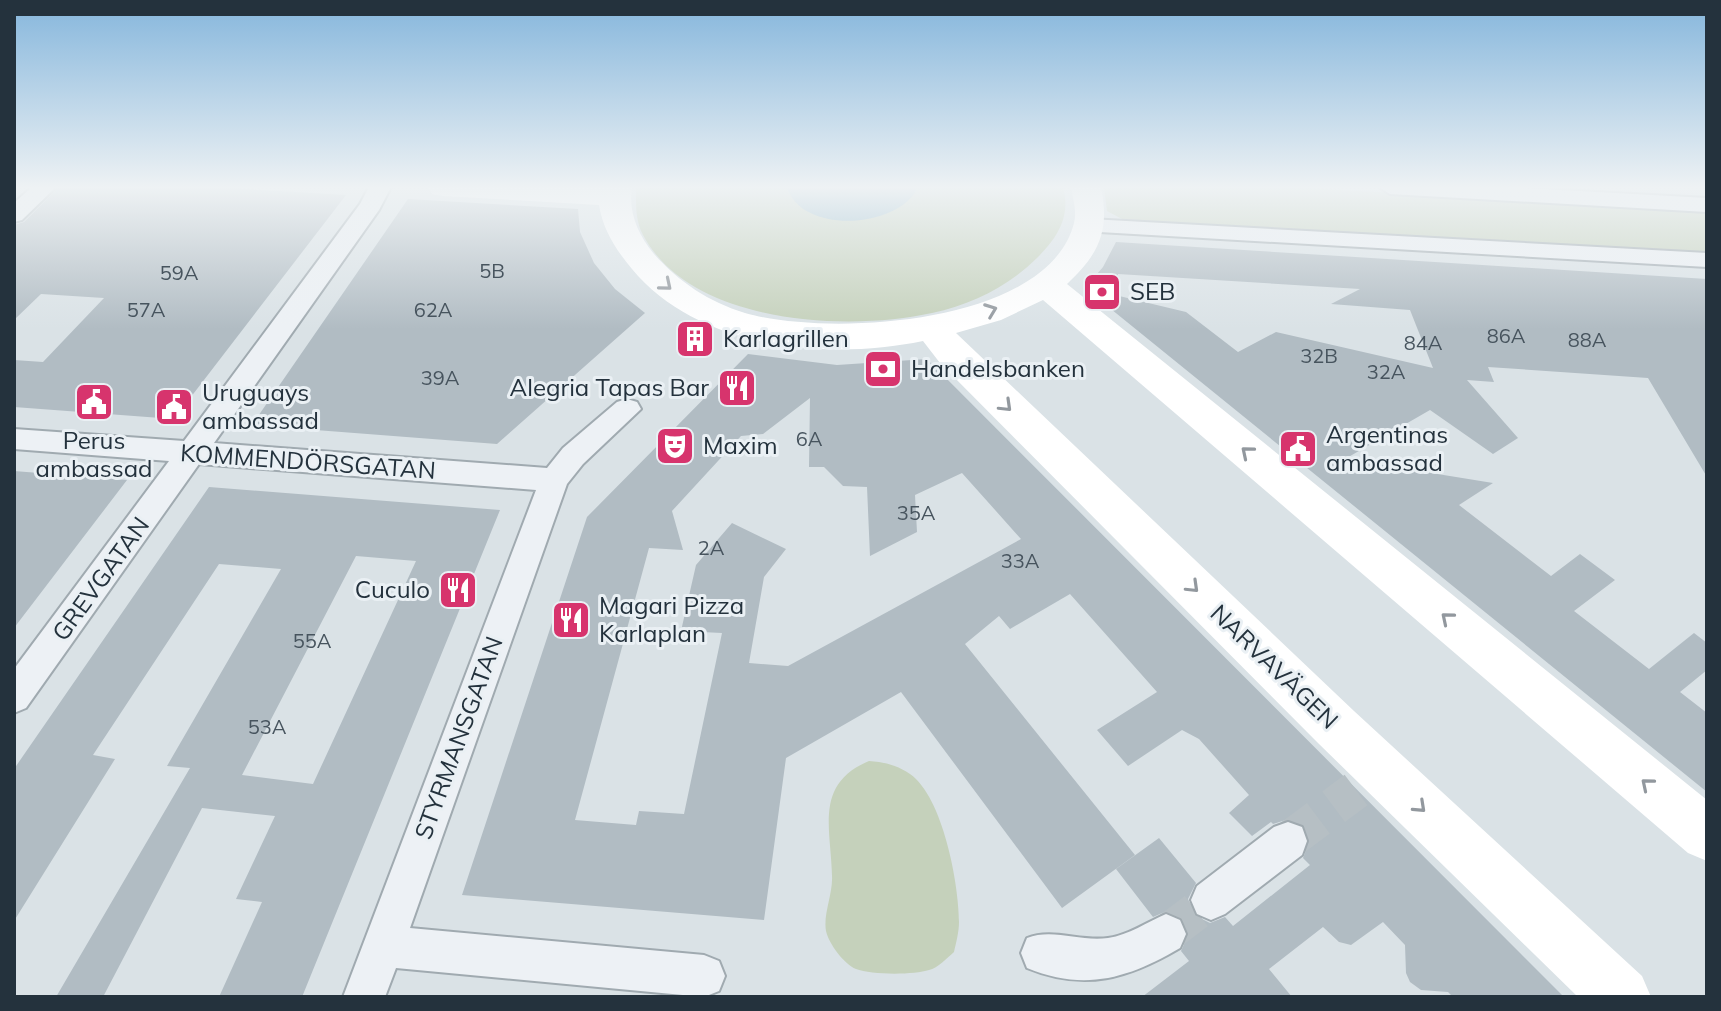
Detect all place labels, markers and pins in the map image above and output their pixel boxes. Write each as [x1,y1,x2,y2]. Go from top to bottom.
bank icon: SEB [1081,271,1123,313]
place label: SEB [1130,276,1175,306]
building icon: Karlagrillen [674,318,716,360]
place label: Karlagrillen [723,323,849,353]
bank icon: Handelsbanken [862,348,904,390]
place label: Handelsbanken [911,353,1085,383]
restaurant icon: Alegria Tapas Bar [716,367,758,409]
place label: Alegria Tapas Bar [510,372,709,402]
place label: Uruguays ambassad [202,377,319,435]
public building icon: Perus ambassad [73,381,115,423]
public building icon: Uruguays ambassad [153,386,195,428]
place label: Argentinas ambassad [1326,419,1448,477]
place label: Perus ambassad [36,425,152,483]
theatre icon: Maxim [654,425,696,467]
public building icon: Argentinas ambassad [1277,428,1319,470]
place label: Maxim [703,430,778,460]
restaurant icon: Cuculo [437,569,479,611]
place label: Cuculo [355,574,430,604]
place label: Magari Pizza Karlaplan [599,590,744,648]
restaurant icon: Magari Pizza Karlaplan [550,599,592,641]

